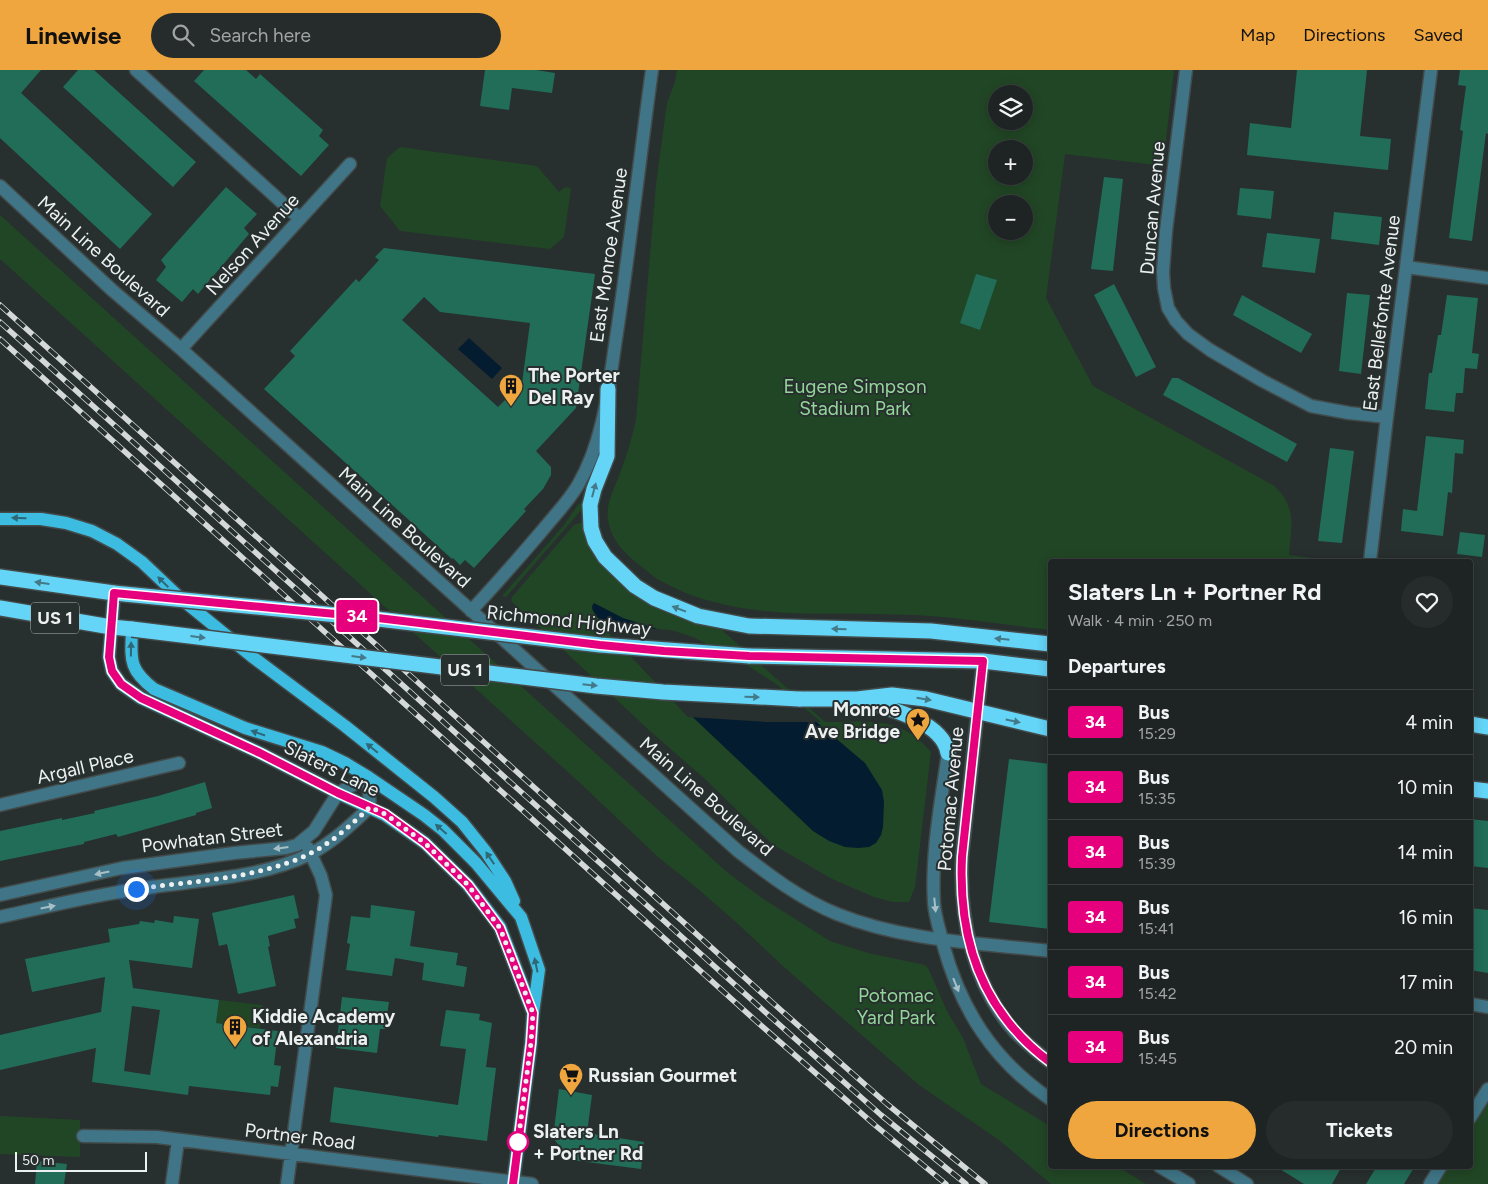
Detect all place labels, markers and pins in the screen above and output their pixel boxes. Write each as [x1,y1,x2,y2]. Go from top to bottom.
place label: The Porter Del Ray [528,364,620,409]
building icon: The Porter Del Ray [498,373,524,407]
place label: Monroe Ave Bridge [805,698,900,743]
place icon: Monroe Ave Bridge [905,707,931,741]
place label: Kiddie Academy of Alexandria [252,1005,395,1050]
building icon: Kiddie Academy of Alexandria [222,1014,248,1048]
supermarket icon: Russian Gourmet [558,1062,584,1096]
place label: Russian Gourmet [588,1064,737,1087]
place label: Slaters Ln + Portner Rd [533,1120,643,1165]
marker: Slaters Ln + Portner Rd [507,1131,529,1153]

